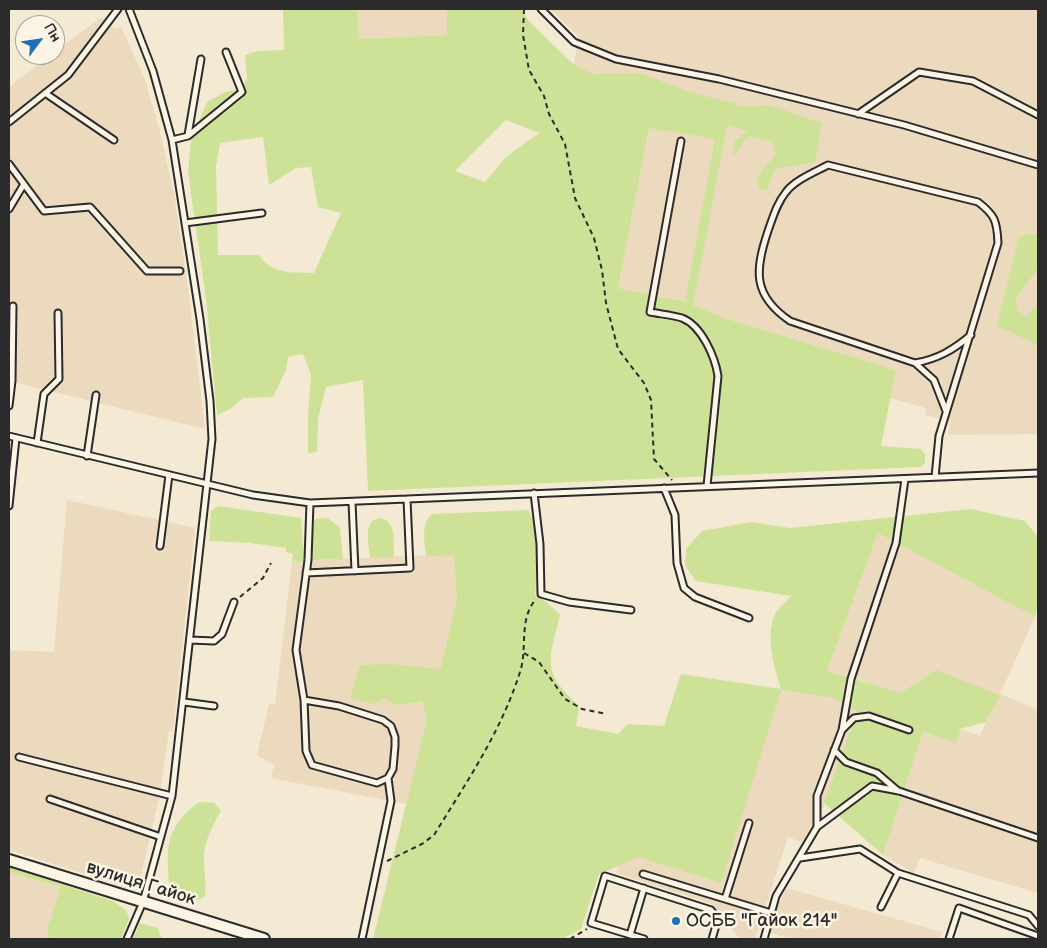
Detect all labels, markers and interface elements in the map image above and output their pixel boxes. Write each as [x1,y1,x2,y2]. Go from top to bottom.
north arrow [15,15,65,65]
text: Пн [40,20,65,45]
street label: вулиця Гайок [84,857,198,911]
place label: ОСББ "Гайок 214" [686,910,837,932]
marker: ОСББ "Гайок 214" [670,915,682,927]

